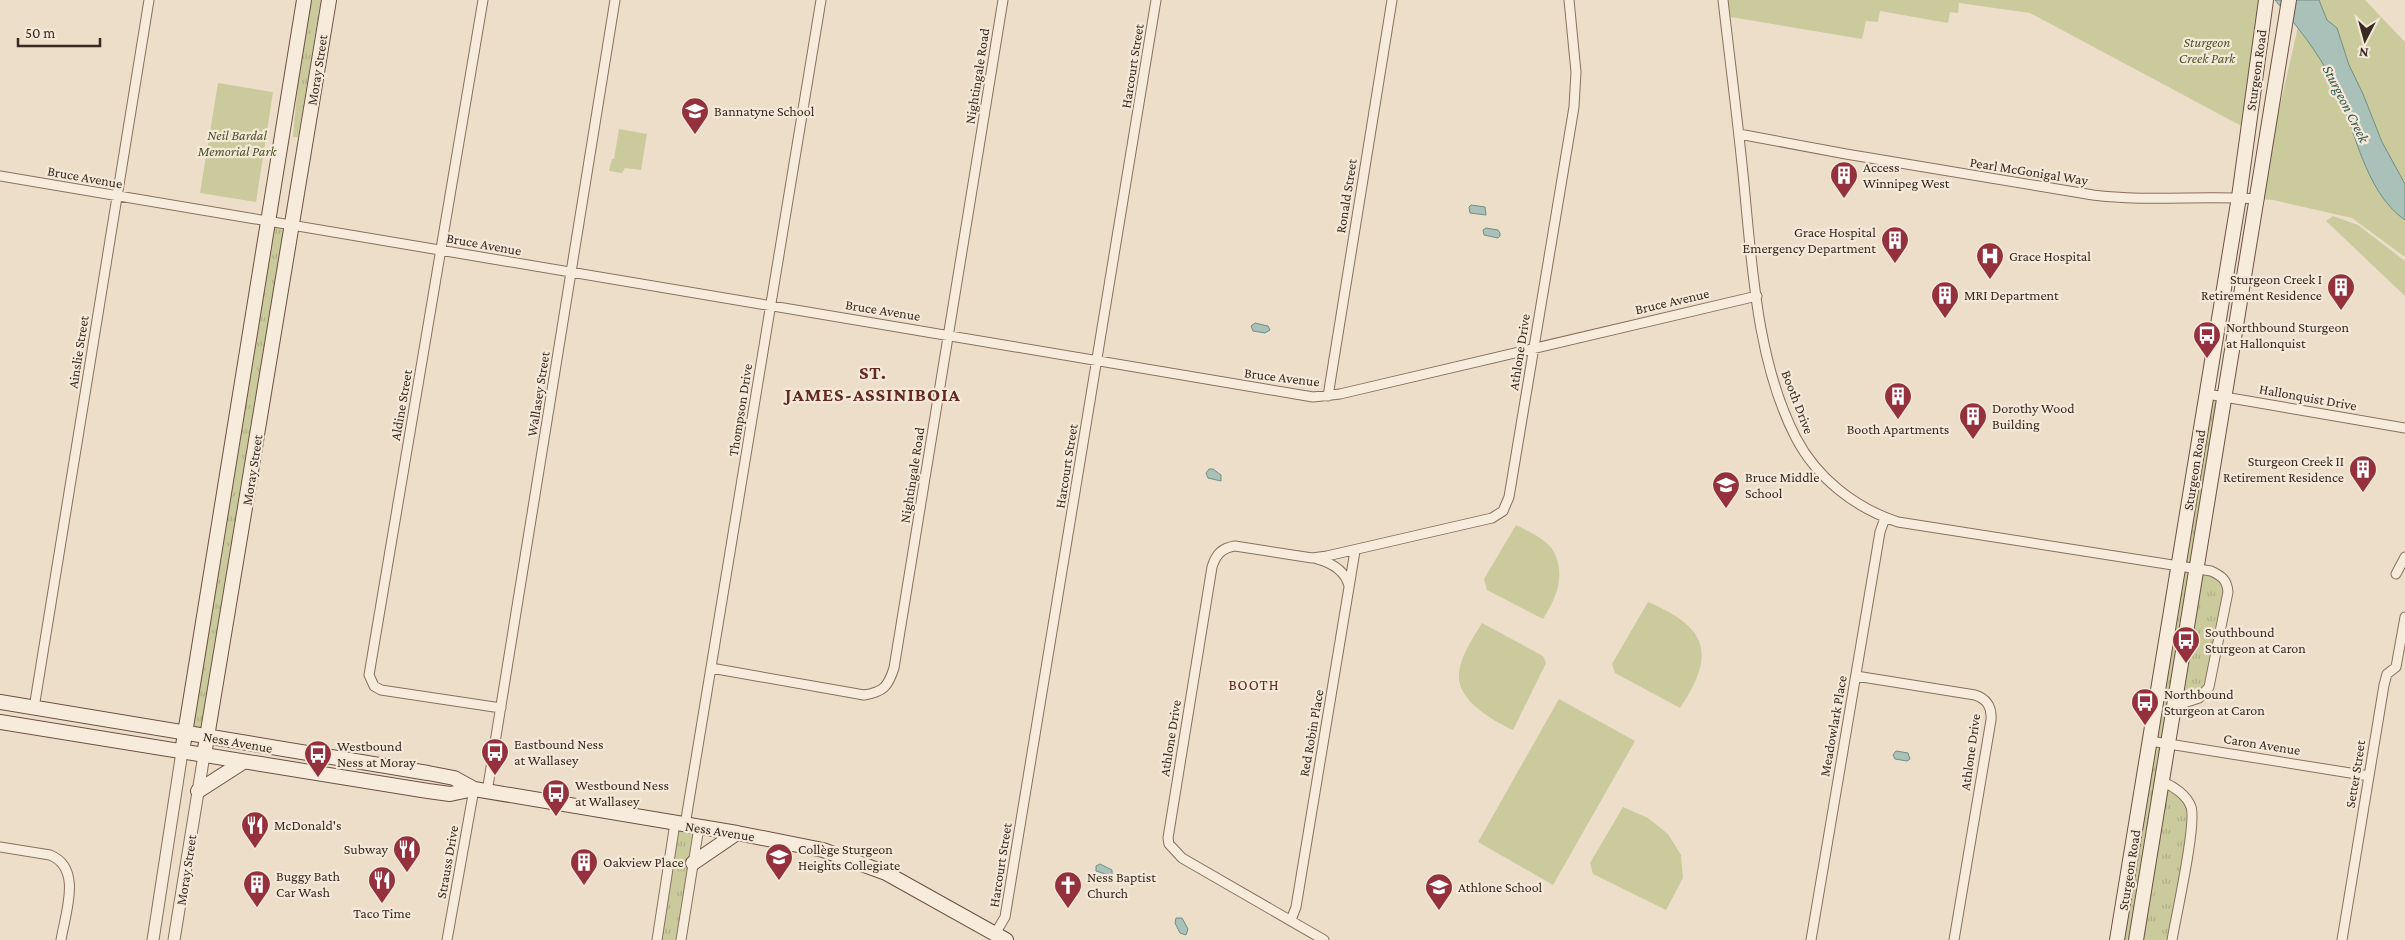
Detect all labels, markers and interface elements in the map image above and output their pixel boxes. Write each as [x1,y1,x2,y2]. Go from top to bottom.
scale bar [18,15,100,47]
north arrow [2340,15,2390,65]
street label: Harcourt Street [1117,22,1147,109]
text: 50 m [25,25,55,41]
street label: Nightingale Road [962,26,993,125]
street label: Sturgeon Road [2242,28,2270,112]
street label: Moray Street [304,33,331,107]
park label: Sturgeon Creek Park [2179,34,2236,66]
text: N [2358,44,2369,61]
water label: Sturgeon Creek [2319,63,2373,147]
school or university icon: Bannatyne School [680,96,710,135]
place label: Bannatyne School [714,103,815,119]
park label: Neil Bardal Memorial Park [197,127,277,159]
street label: Pearl McGonigal Way [1969,154,2090,188]
street label: Ronald Street [1332,157,1360,234]
place label: Access Winnipeg West [1863,159,1950,191]
building icon: Access Winnipeg West [1829,160,1859,199]
street label: Bruce Avenue [46,163,124,191]
place label: Grace Hospital Emergency Department [1743,224,1876,256]
building icon: Grace Hospital Emergency Department [1880,225,1910,264]
street label: Bruce Avenue [445,230,523,258]
hospital icon: Grace Hospital [1975,241,2005,280]
place label: Grace Hospital [2009,248,2091,264]
place label: Sturgeon Creek I Retirement Residence [2201,271,2322,303]
building icon: Sturgeon Creek I Retirement Residence [2326,272,2356,311]
building icon: MRI Department [1930,280,1960,319]
street label: Bruce Avenue [1633,285,1711,317]
place label: MRI Department [1964,287,2059,303]
street label: Bruce Avenue [844,296,922,324]
street label: Athlone Drive [1505,313,1533,391]
street label: Ainslie Street [64,314,92,390]
place label: Northbound Sturgeon at Hallonquist [2226,319,2349,351]
bus stop icon: Northbound Sturgeon at Hallonquist [2192,320,2222,359]
street label: Wallasey Street [523,350,553,438]
street label: Thompson Drive [725,362,755,458]
district label: ST. JAMES-ASSINIBOIA [783,362,961,405]
street label: Bruce Avenue [1243,364,1321,390]
street label: Aldine Street [387,368,415,442]
street label: Booth Drive [1779,368,1817,436]
building icon: Booth Apartments [1883,381,1913,420]
street label: Hallonquist Drive [2258,381,2358,413]
place label: Dorothy Wood Building [1992,400,2075,432]
building icon: Dorothy Wood Building [1958,401,1988,440]
place label: Booth Apartments [1847,421,1949,437]
street label: Harcourt Street [1051,422,1081,509]
street label: Nightingale Road [897,425,928,524]
street label: Sturgeon Road [2180,428,2208,512]
street label: Moray Street [239,433,266,507]
place label: Sturgeon Creek II Retirement Residence [2223,453,2344,485]
building icon: Sturgeon Creek II Retirement Residence [2348,454,2378,493]
place label: Bruce Middle School [1745,469,1819,501]
school or university icon: Bruce Middle School [1711,470,1741,509]
place label: Southbound Sturgeon at Caron [2205,624,2306,656]
bus stop icon: Southbound Sturgeon at Caron [2171,625,2201,664]
street label: Meadowlark Place [1816,674,1850,778]
district label: BOOTH [1228,677,1280,693]
place label: Northbound Sturgeon at Caron [2164,686,2265,718]
bus stop icon: Northbound Sturgeon at Caron [2130,687,2160,726]
street label: Red Robin Place [1295,688,1327,778]
street label: Athlone Drive [1156,699,1184,777]
street label: Athlone Drive [1957,713,1983,791]
street label: Ness Avenue [202,728,274,756]
street label: Caron Avenue [2222,730,2302,758]
place label: Eastbound Ness at Wallasey [514,736,604,768]
bus stop icon: Eastbound Ness at Wallasey [480,737,510,776]
place label: Westbound Ness at Moray [337,738,416,770]
bus stop icon: Westbound Ness at Moray [303,739,333,778]
street label: Setter Street [2342,739,2368,809]
place label: Westbound Ness at Wallasey [575,777,669,809]
bus stop icon: Westbound Ness at Wallasey [541,778,571,817]
restaurant icon: McDonald's [240,810,270,849]
place label: McDonald's [274,817,341,833]
street label: Ness Avenue [684,818,756,844]
street label: Harcourt Street [985,821,1015,908]
street label: Strauss Drive [433,824,461,900]
street label: Sturgeon Road [2115,828,2143,912]
street label: Moray Street [173,833,200,907]
restaurant icon: Subway [392,834,422,873]
place label: Subway [344,841,389,857]
place label: Collège Sturgeon Heights Collegiate [798,841,900,873]
school or university icon: Collège Sturgeon Heights Collegiate [764,842,794,881]
building icon: Oakview Place [569,847,599,886]
place label: Oakview Place [603,854,684,870]
restaurant icon: Taco Time [367,865,397,904]
place label: Buggy Bath Car Wash [276,868,340,900]
building icon: Buggy Bath Car Wash [242,869,272,908]
place label: Ness Baptist Church [1087,869,1156,901]
church icon: Ness Baptist Church [1053,870,1083,909]
school or university icon: Athlone School [1424,872,1454,911]
place label: Athlone School [1458,879,1543,895]
place label: Taco Time [353,905,411,921]

